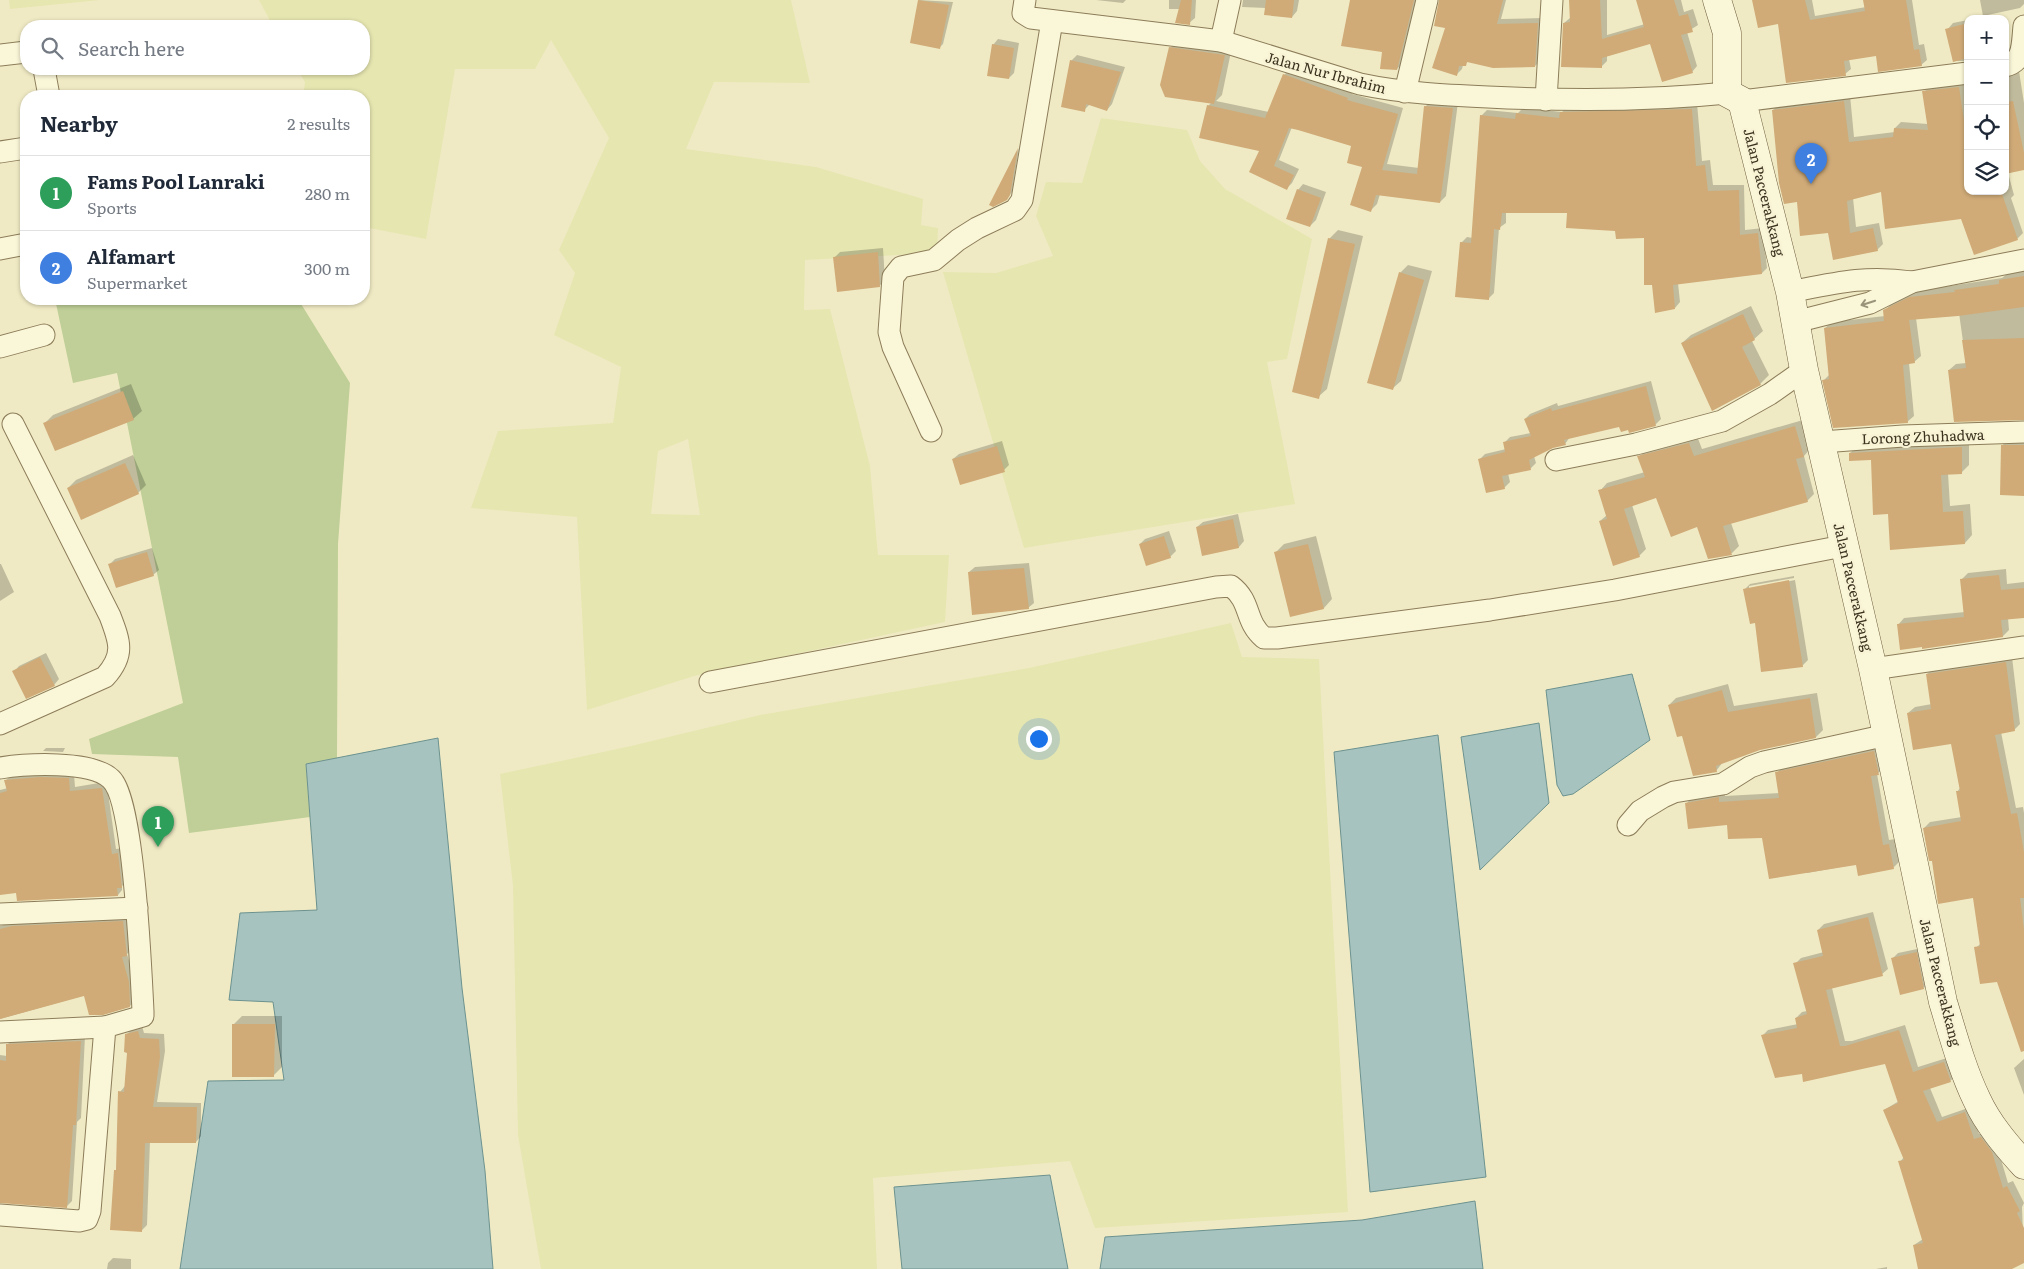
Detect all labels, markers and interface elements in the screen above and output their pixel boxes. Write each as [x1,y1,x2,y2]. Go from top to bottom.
map controls [1964,15,2009,195]
button: + [1964,15,2009,60]
search box [20,20,370,75]
icon: search [38,34,66,62]
text: Search here [78,34,185,62]
street label: Jalan Nur Ibrahim [1263,46,1389,98]
button: − [1964,60,2009,105]
button: locate [1964,105,2009,150]
text: Nearby [40,107,118,138]
text: 2 results [287,111,350,135]
street label: Jalan Paccerakkang [1739,126,1791,258]
pin: 2 [1795,143,1827,184]
button: layers [1964,150,2009,195]
text: Fams Pool Lanraki [87,167,265,195]
text: 1 [53,181,59,205]
text: 280 m [305,181,350,205]
text: Sports [87,195,137,219]
text: Alfamart [87,242,175,270]
text: 2 [52,256,60,280]
text: 300 m [304,256,350,280]
text: Supermarket [87,270,187,294]
one-way arrow [1860,299,1876,308]
street label: Lorong Zhuhadwa [1861,424,1985,448]
street label: Jalan Paccerakkang [1829,521,1879,653]
your location [1026,726,1052,752]
pin: 1 [142,806,174,847]
street label: Jalan Paccerakkang [1915,916,1967,1048]

